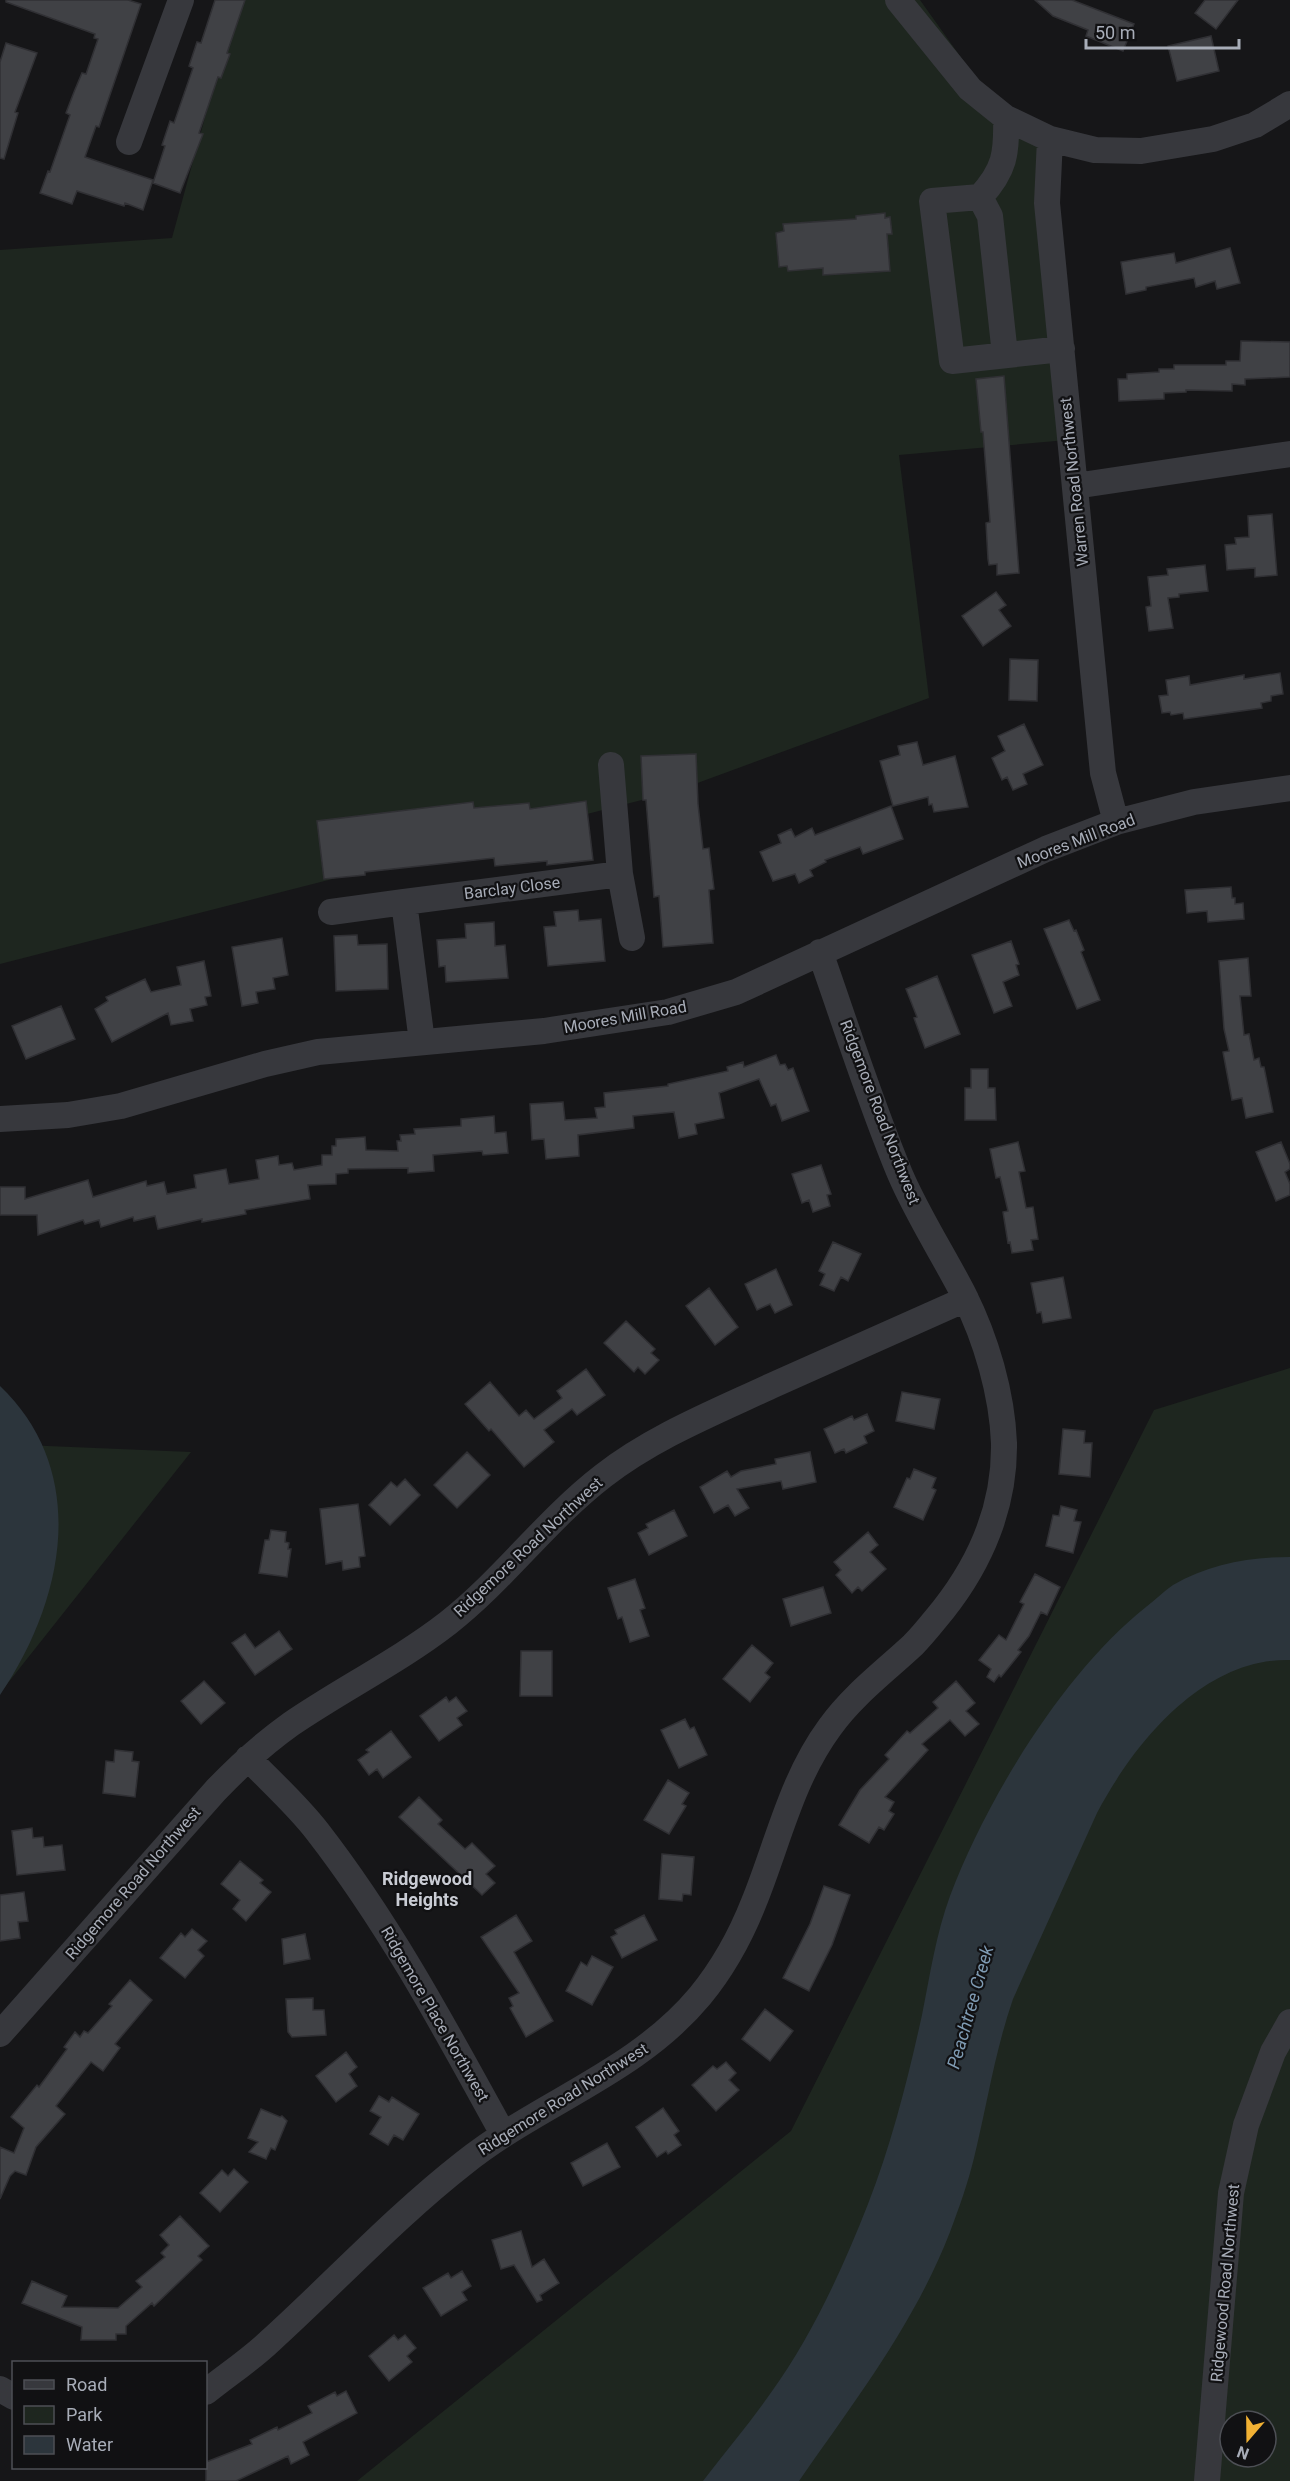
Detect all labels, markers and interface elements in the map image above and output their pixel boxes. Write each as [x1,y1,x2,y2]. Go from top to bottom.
scale bar [1086,12,1239,50]
text: 50 m [1095,22,1135,43]
street label: Warren Road Northwest [1056,397,1092,567]
street label: Moores Mill Road [1014,810,1138,872]
street label: Barclay Close [463,873,561,903]
street label: Moores Mill Road [562,997,688,1037]
street label: Ridgemore Road Northwest [836,1017,924,1207]
street label: Ridgemore Road Northwest [450,1473,606,1621]
street label: Ridgemore Road Northwest [61,1803,205,1963]
district label: Ridgewood Heights [382,1868,472,1910]
street label: Ridgemore Place Northwest [377,1923,493,2105]
water label: Peachtree Creek [942,1942,998,2071]
street label: Ridgemore Road Northwest [475,2039,651,2159]
street label: Ridgewood Road Northwest [1207,2183,1243,2383]
legend [12,2361,207,2469]
text: Road [66,2374,107,2395]
text: Park [66,2404,103,2425]
north arrow [1218,2409,1278,2469]
text: Water [66,2434,113,2455]
text: N [1234,2442,1252,2463]

